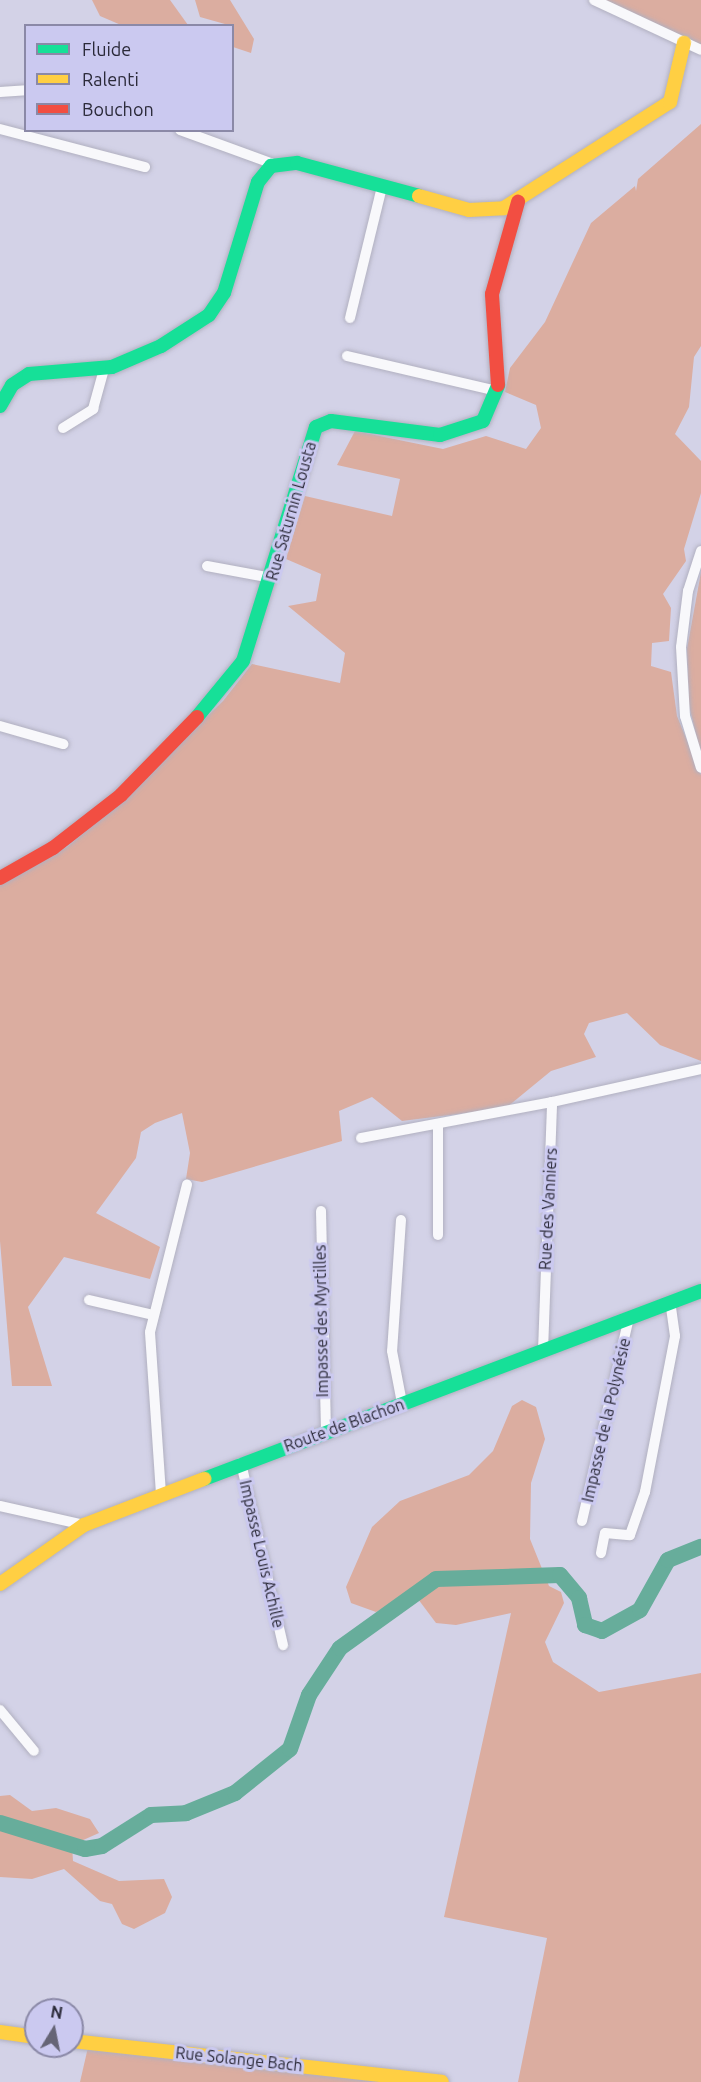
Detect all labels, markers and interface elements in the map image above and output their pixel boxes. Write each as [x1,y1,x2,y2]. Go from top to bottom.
legend [24,24,234,132]
text: Fluide [82,39,131,59]
text: Ralenti [82,69,139,89]
text: Bouchon [82,99,154,119]
street label: Rue Saturnin Lousta [262,439,320,583]
street label: Rue des Vanniers [535,1147,561,1271]
street label: Impasse des Myrtilles [310,1245,332,1397]
street label: Impasse de la Polynésie [578,1336,634,1504]
street label: Route de Blachon [281,1394,407,1456]
street label: Impasse Louis Achille [236,1478,288,1630]
north arrow [24,1998,84,2058]
text: N [49,2002,64,2022]
street label: Rue Solange Bach [175,2043,303,2075]

